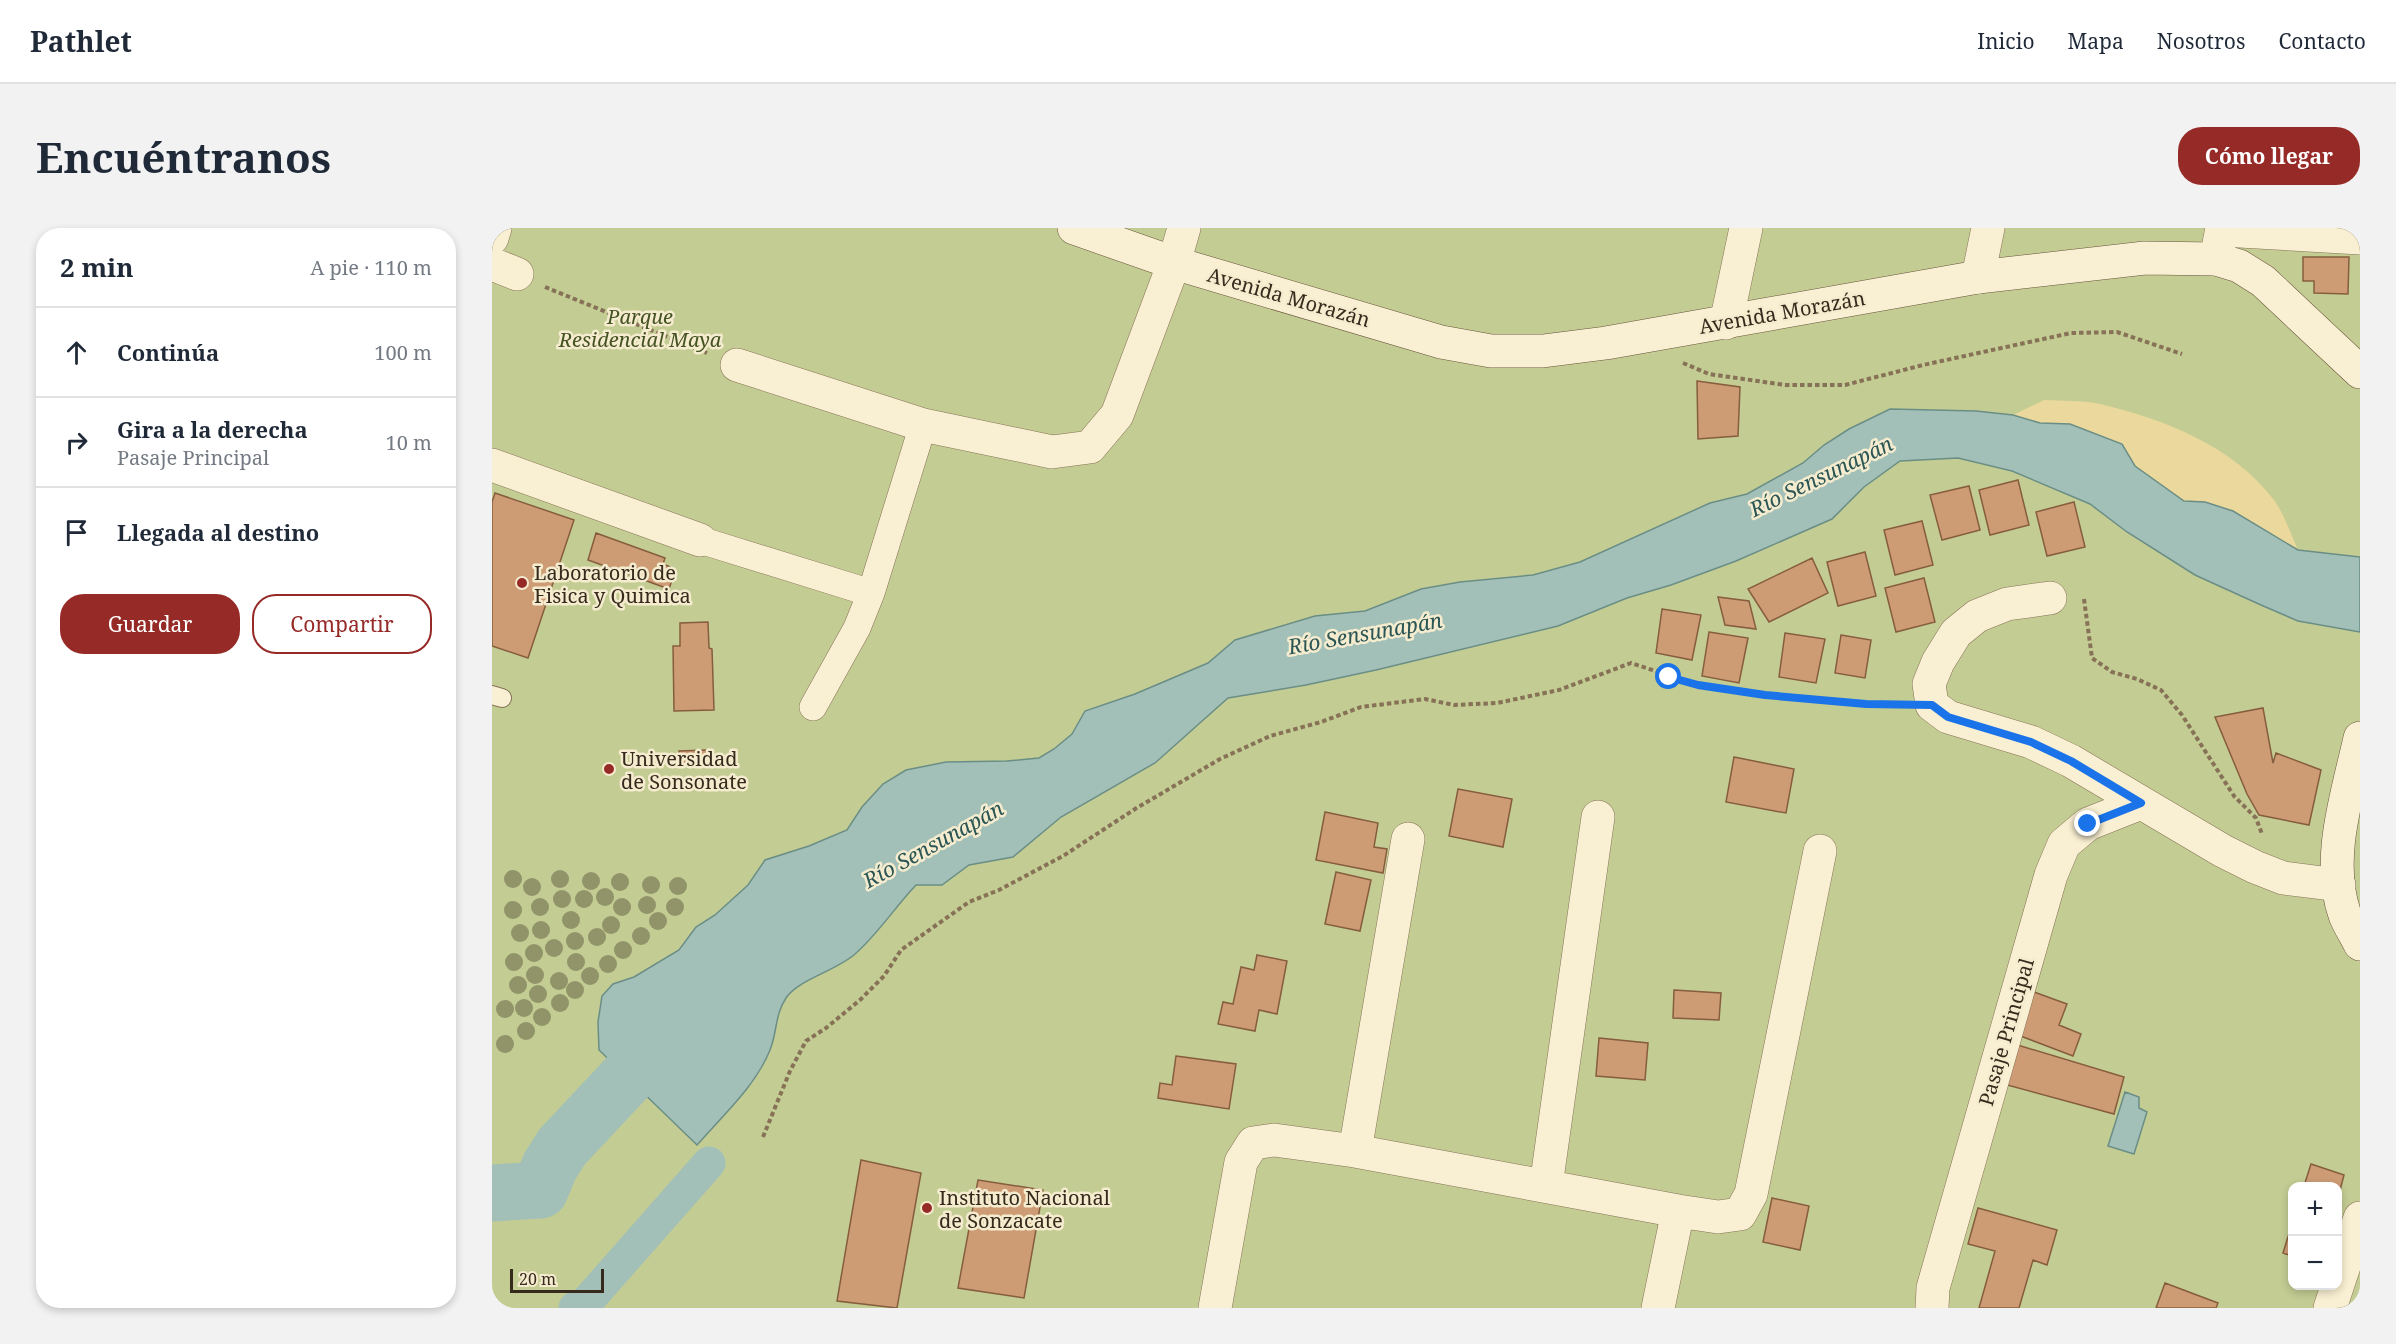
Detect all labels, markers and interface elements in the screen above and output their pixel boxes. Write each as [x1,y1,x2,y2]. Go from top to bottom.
text: Pathlet [30,22,132,60]
text: Inicio [1977,27,2035,55]
text: Mapa [2068,27,2124,55]
text: Nosotros [2157,27,2245,55]
text: Contacto [2278,27,2366,55]
button: Cómo llegar [2178,127,2360,185]
text: Encuéntranos [36,128,331,185]
text: 2 min [60,249,134,285]
text: A pie · 110 m [310,254,432,281]
street label: Avenida Morazán [1204,261,1374,333]
street label: Avenida Morazán [1697,284,1867,340]
park label: Parque Residencial Maya [558,303,722,353]
icon: ahead [60,336,93,369]
text: Continúa [117,337,219,367]
text: 100 m [374,339,432,366]
text: Gira a la derecha [117,414,308,444]
icon: right [60,426,93,459]
text: 10 m [386,429,432,456]
water label: Río Sensunapán [1744,429,1898,523]
text: Pasaje Principal [117,444,269,471]
icon: arrive [60,516,93,549]
text: Llegada al destino [117,517,319,547]
place label: Laboratorio de Fisica y Quimica [534,559,691,609]
marker: Laboratorio de Fisica y Quimica [515,576,529,590]
button: Guardar [60,594,240,654]
button: Compartir [252,594,432,654]
water label: Río Sensunapán [1285,606,1445,661]
route start [1655,663,1681,689]
place label: Universidad de Sonsonate [621,745,747,795]
marker: Universidad de Sonsonate [602,762,616,776]
water label: Río Sensunapán [857,794,1008,895]
route end [2074,810,2100,836]
street label: Pasaje Principal [1972,955,2040,1109]
map controls [2288,1182,2342,1290]
button: + [2288,1182,2342,1236]
place label: Instituto Nacional de Sonzacate [939,1184,1110,1234]
marker: Instituto Nacional de Sonzacate [920,1201,934,1215]
button: − [2288,1236,2342,1290]
scale bar [510,1266,604,1294]
text: 20 m [519,1268,556,1290]

